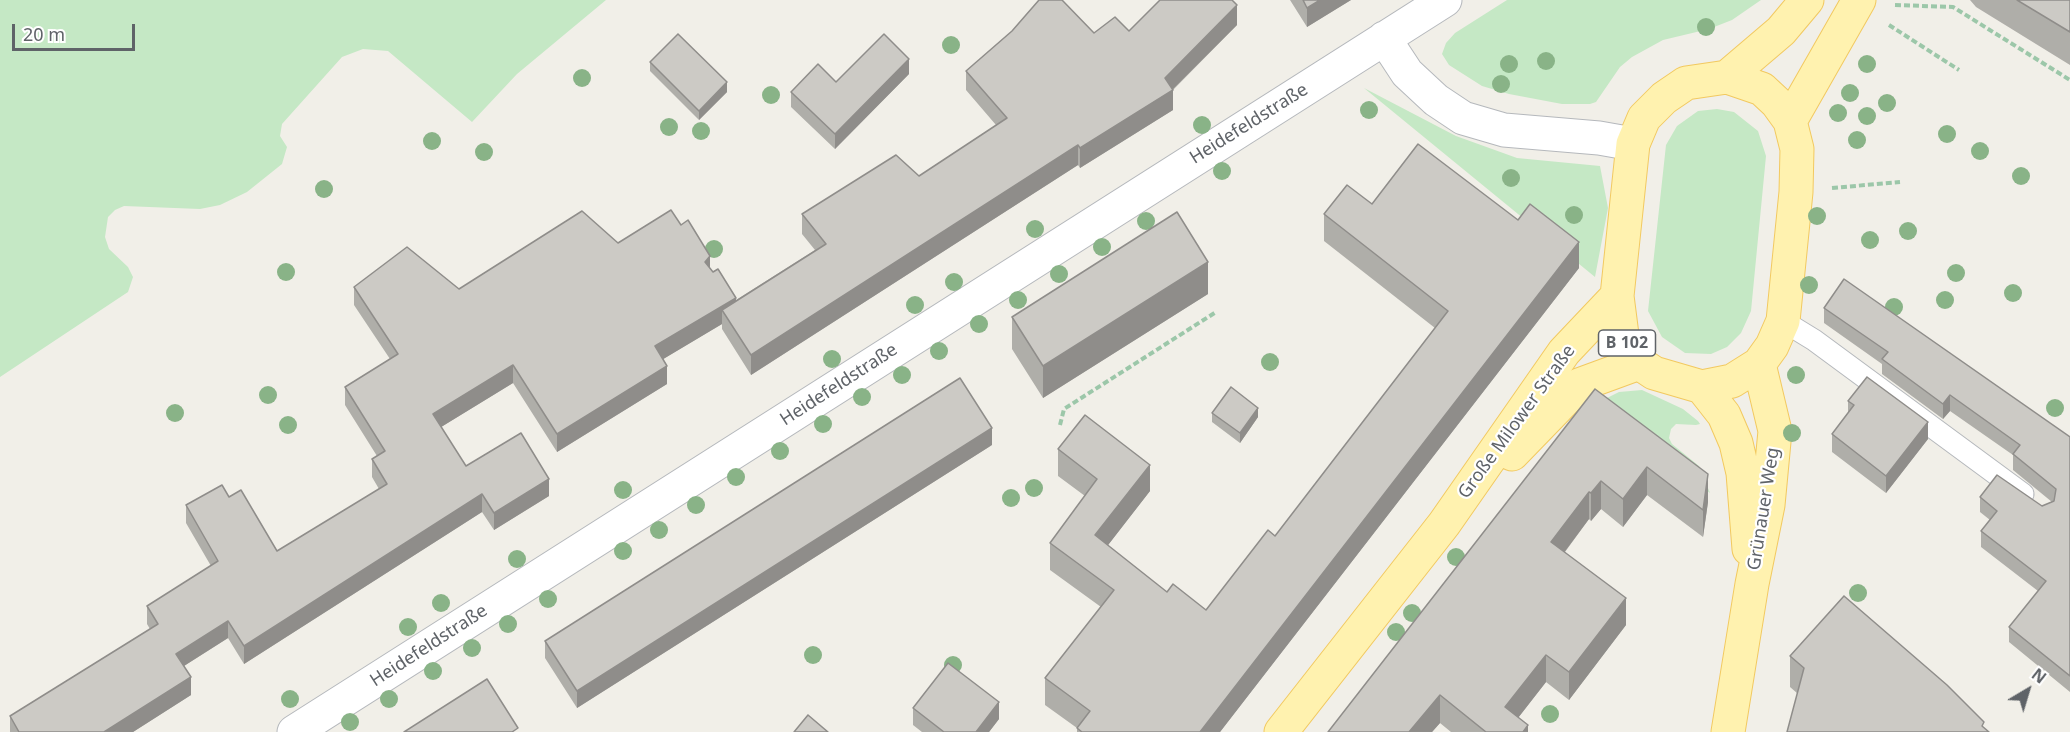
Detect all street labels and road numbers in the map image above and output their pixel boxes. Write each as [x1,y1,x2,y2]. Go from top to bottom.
street label: Heidefeldstraße [1186,79,1312,169]
road number: B 102 [1598,330,1656,356]
street label: Heidefeldstraße [776,339,902,431]
street label: Große Milower Straße [1454,341,1580,503]
street label: Grünauer Weg [1744,446,1784,572]
street label: Heidefeldstraße [366,600,492,692]

